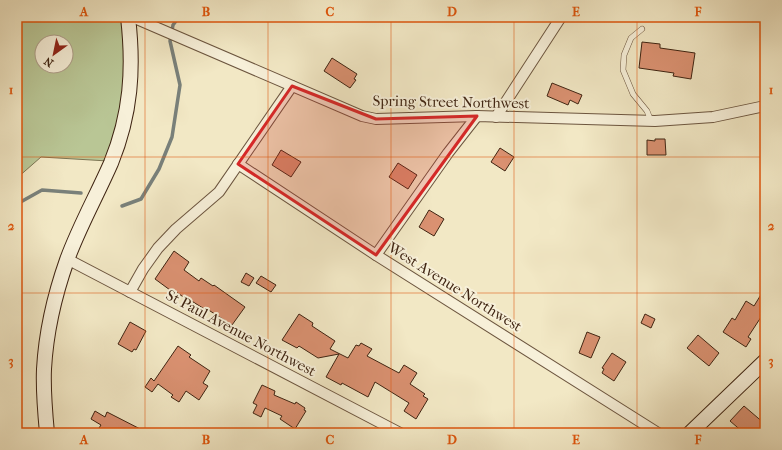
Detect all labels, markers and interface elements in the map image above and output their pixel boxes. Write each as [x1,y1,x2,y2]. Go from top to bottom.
text: A [79,4,89,19]
text: B [202,4,211,19]
text: C [326,4,335,19]
text: D [447,4,457,19]
text: E [572,4,580,19]
text: F [694,4,702,19]
north arrow [34,34,74,74]
text: N [41,54,56,70]
text: 1 [9,82,14,97]
text: 1 [769,82,774,97]
street label: Spring Street Northwest [372,92,530,112]
text: 2 [8,218,15,233]
text: 2 [768,218,775,233]
street label: West Avenue Northwest [384,238,526,336]
street label: St Paul Avenue Northwest [163,286,320,381]
text: 3 [8,353,14,369]
text: 3 [768,353,774,369]
text: A [79,432,89,447]
text: B [202,432,211,447]
text: C [326,432,335,447]
text: D [447,432,457,447]
text: E [572,432,580,447]
text: F [694,432,702,447]

